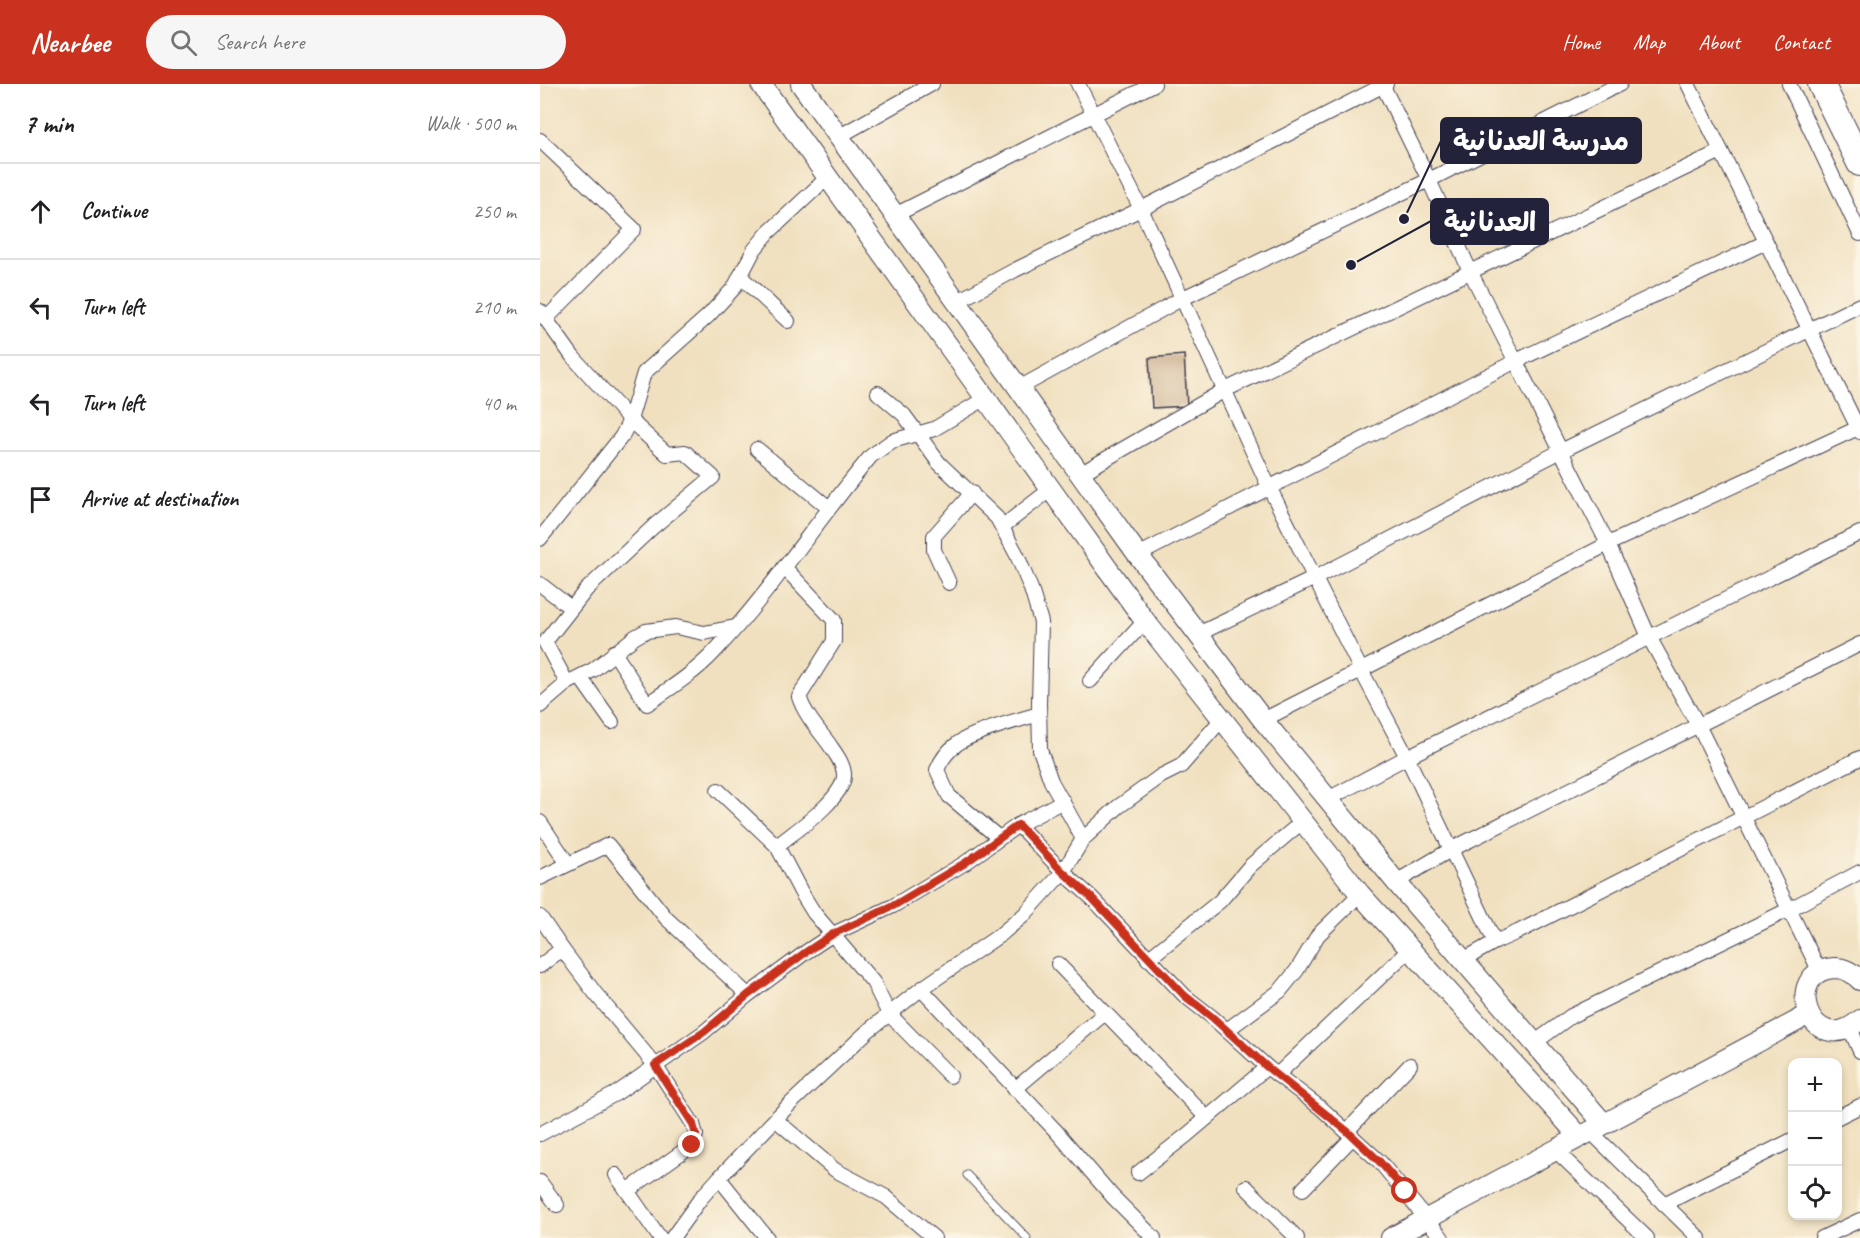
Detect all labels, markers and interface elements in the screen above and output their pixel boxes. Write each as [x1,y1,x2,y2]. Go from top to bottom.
search box [146,15,566,69]
text: Nearbee [30,25,110,60]
icon: search [167,26,200,59]
text: Search here [215,28,304,56]
text: Home [1562,29,1600,55]
text: Map [1633,29,1665,55]
text: About [1698,29,1740,55]
text: Contact [1773,29,1830,55]
text: 7 min [24,107,74,140]
text: Walk · 500 m [426,111,516,136]
callout: مدرسة العدنانية [1441,118,1641,163]
text: مدرسة العدنانية [1453,124,1629,158]
icon: ahead [24,195,57,228]
text: Continue [81,197,147,225]
text: 250 m [473,199,516,224]
callout: العدنانية [1431,199,1548,244]
text: العدنانية [1444,205,1536,239]
icon: left [24,291,57,324]
text: Turn left [81,293,145,321]
text: 210 m [473,295,516,320]
icon: left [24,387,57,420]
text: Turn left [81,389,145,417]
text: 40 m [482,391,516,416]
icon: arrive [24,483,57,516]
text: Arrive at destination [81,485,238,513]
map controls [1788,1058,1842,1220]
button: + [1788,1058,1842,1112]
button: − [1788,1112,1842,1166]
route end [678,1131,704,1157]
button: locate [1788,1166,1842,1220]
route start [1391,1177,1417,1203]

